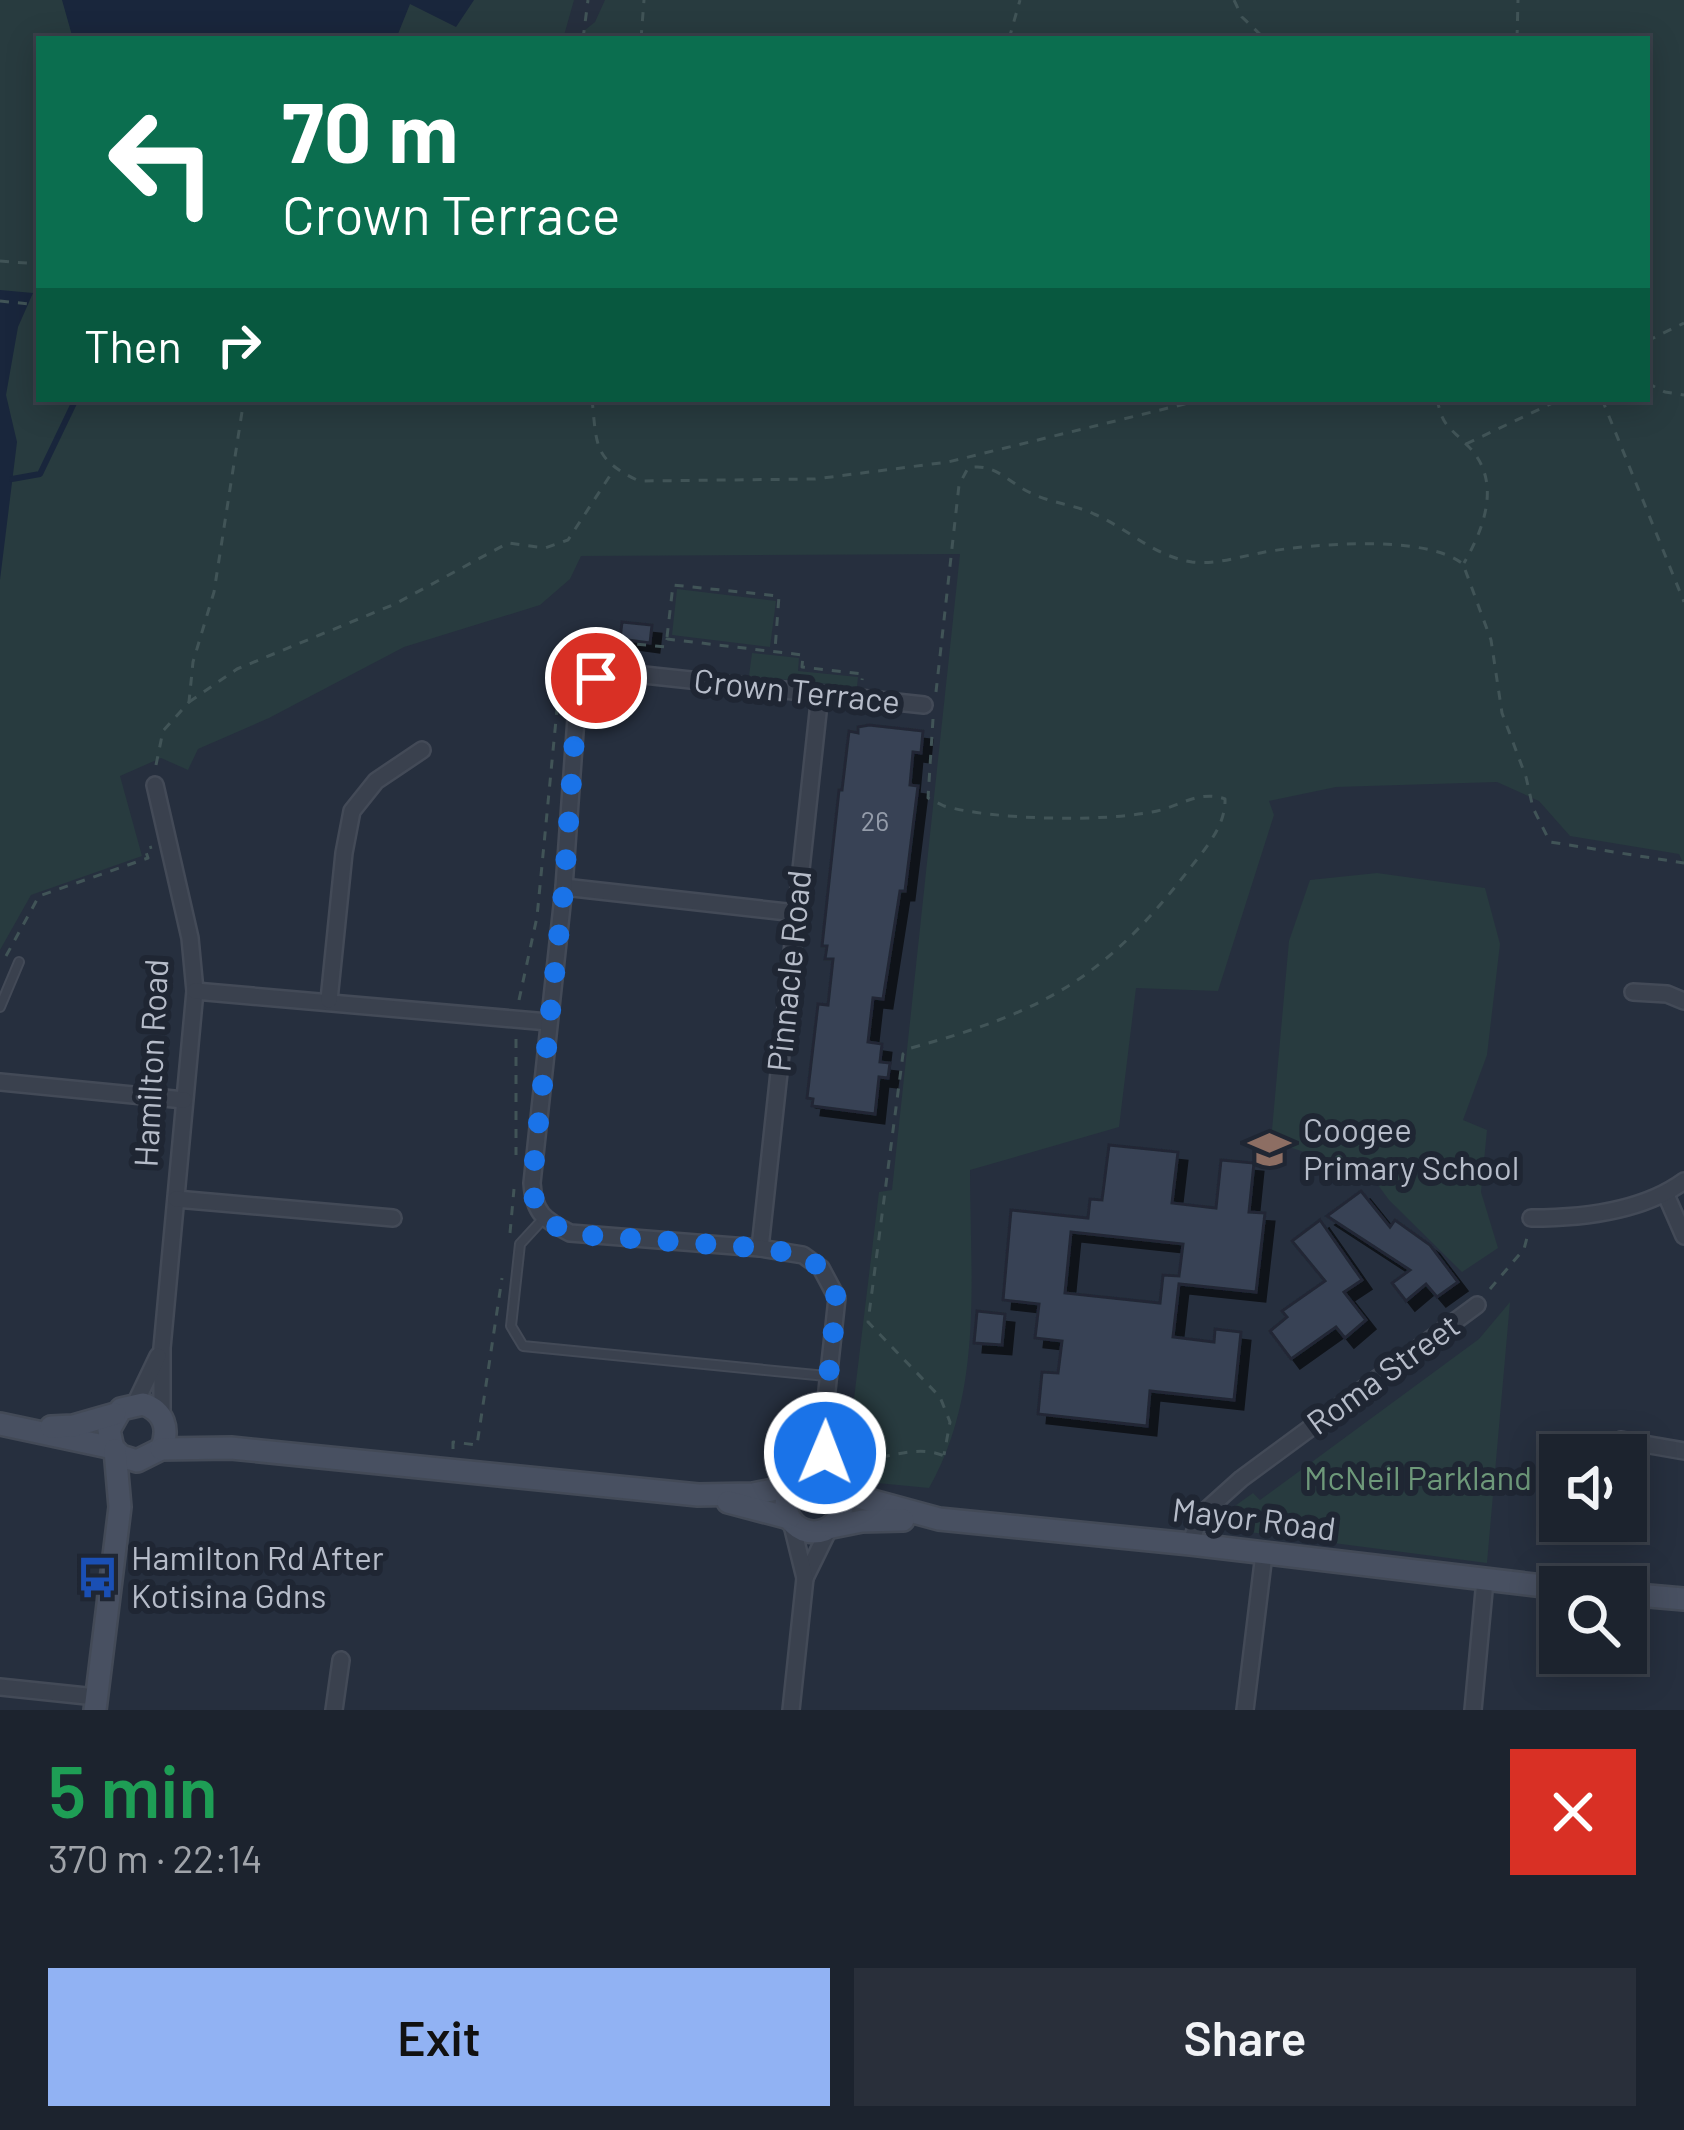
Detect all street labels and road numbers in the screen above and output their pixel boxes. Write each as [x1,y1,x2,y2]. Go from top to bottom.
street label: Crown Terrace [692,659,902,721]
street label: Pinnacle Road [758,868,818,1074]
street label: Hamilton Road [125,958,175,1168]
street label: Roma Street [1298,1304,1467,1442]
street label: Mayor Road [1170,1488,1338,1548]

